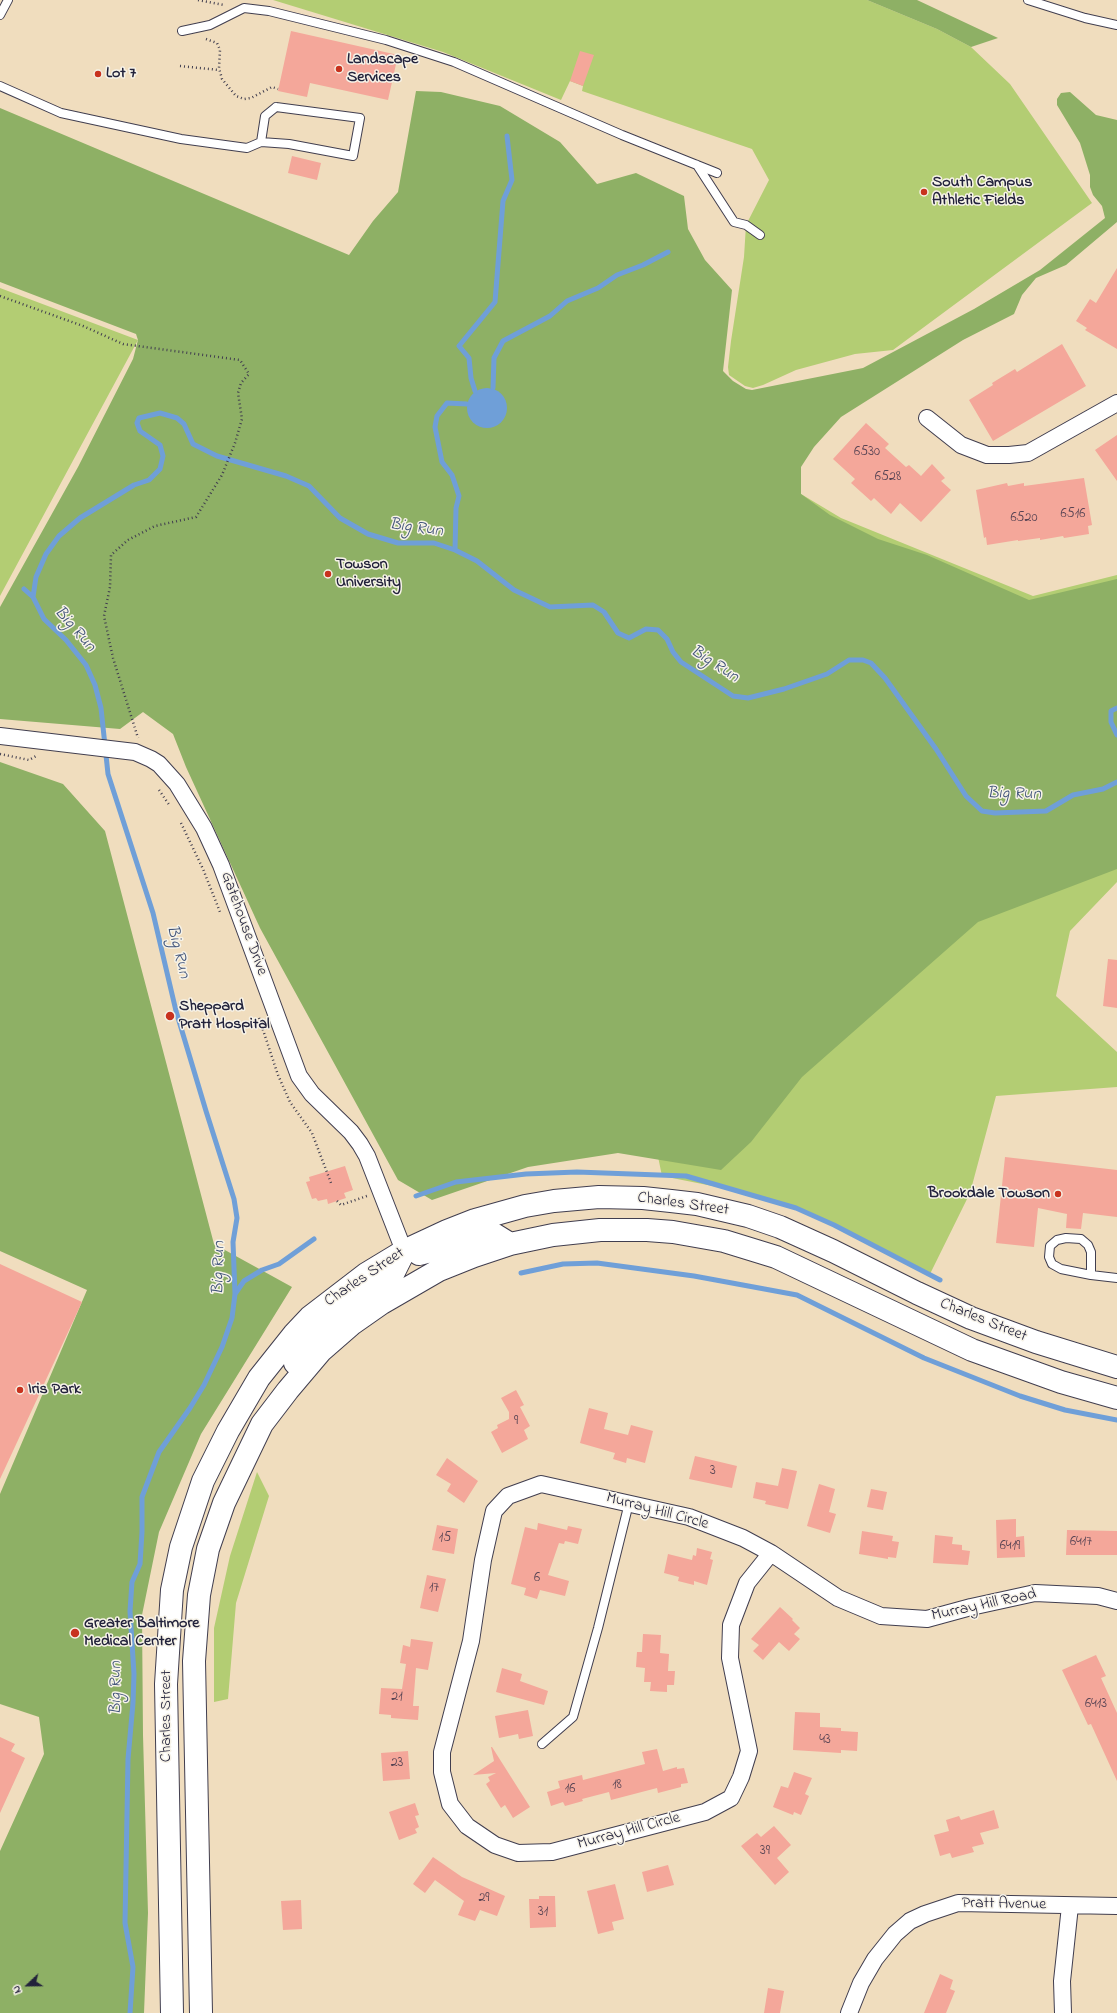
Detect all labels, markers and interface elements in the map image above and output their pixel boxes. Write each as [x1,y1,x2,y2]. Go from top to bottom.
place label: Landscape Services [347,50,418,88]
place label: Lot 7 [106,64,136,84]
marker: Landscape Services [334,64,344,74]
marker: Lot 7 [93,69,103,79]
place label: South Campus Athletic Fields [932,173,1032,211]
marker: South Campus Athletic Fields [919,187,929,197]
house number: 6530 [854,445,880,461]
house number: 6528 [875,470,901,486]
house number: 6516 [1061,507,1085,523]
house number: 6520 [1010,511,1038,527]
water label: Big Run [388,515,444,543]
place label: Towson University [336,555,401,593]
marker: Towson University [323,569,333,579]
water label: Big Run [49,603,99,657]
water label: Big Run [686,642,742,688]
water label: Big Run [987,784,1041,806]
street label: Gatehouse Drive [215,870,271,978]
water label: Big Run [161,923,193,981]
place label: Sheppard Pratt Hospital [179,997,270,1035]
marker: Sheppard Pratt Hospital [164,1010,176,1022]
place label: Brookdale Towson [928,1184,1050,1204]
street label: Charles Street [636,1189,730,1221]
marker: Brookdale Towson [1053,1189,1063,1199]
water label: Big Run [209,1241,231,1295]
street label: Charles Street [321,1244,409,1312]
street label: Charles Street [937,1295,1029,1347]
place label: Iris Park [28,1380,81,1400]
marker: Iris Park [15,1385,25,1395]
house number: 9 [514,1414,518,1430]
house number: 3 [710,1464,716,1480]
street label: Murray Hill Circle [604,1489,710,1535]
house number: 15 [439,1531,451,1547]
house number: 6417 [1070,1535,1092,1551]
house number: 6419 [1000,1539,1020,1555]
house number: 6 [534,1571,540,1587]
house number: 17 [429,1581,439,1597]
street label: Murray Hill Road [930,1586,1038,1626]
place label: Greater Baltimore Medical Center [84,1614,200,1652]
marker: Greater Baltimore Medical Center [69,1627,81,1639]
water label: Big Run [107,1661,127,1715]
street label: Charles Street [157,1670,177,1762]
house number: 21 [391,1690,403,1706]
house number: 6413 [1085,1697,1107,1713]
house number: 43 [819,1733,831,1749]
house number: 23 [391,1756,403,1772]
house number: 18 [612,1778,622,1794]
house number: 16 [565,1782,575,1798]
street label: Murray Hill Circle [576,1809,682,1855]
house number: 39 [760,1844,770,1860]
house number: 29 [478,1891,490,1907]
street label: Pratt Avenue [962,1895,1046,1915]
house number: 31 [538,1905,548,1921]
north arrow [8,1965,48,2005]
text: N [8,1983,26,1996]

